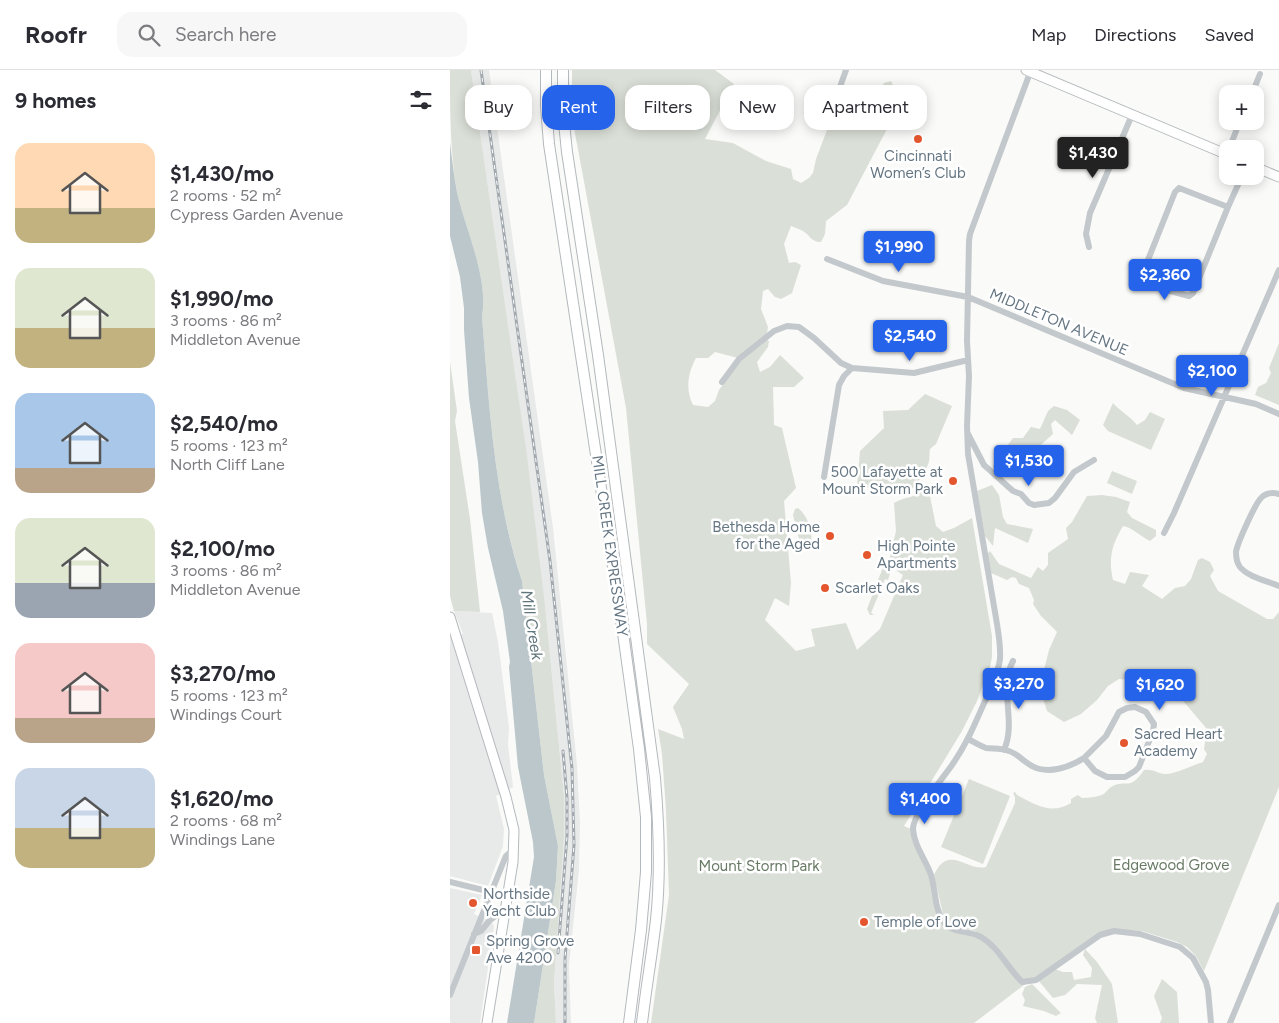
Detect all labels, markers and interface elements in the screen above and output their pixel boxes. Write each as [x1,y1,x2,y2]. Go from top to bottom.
search box [117,12,467,57]
text: Roofr [25,20,87,49]
icon: search [135,21,163,49]
text: Search here [175,23,276,46]
text: Map [1031,24,1066,46]
text: Directions [1094,24,1176,46]
text: Saved [1204,24,1254,46]
chip: Buy [465,85,532,130]
chip: Rent [542,85,615,130]
chip: Filters [625,85,710,130]
chip: New [720,85,794,130]
chip: Apartment [804,85,927,130]
map controls [1219,85,1264,185]
button: + [1219,85,1264,130]
icon: filters [407,86,435,114]
text: 9 homes [15,88,96,113]
marker: Cincinnati Women’s Club [912,133,924,145]
pin: $1,430 [1052,136,1134,179]
button: − [1219,140,1264,185]
text: $1,430 [1068,143,1118,162]
place label: Cincinnati Women’s Club [870,147,966,182]
text: $1,430/mo [170,161,274,186]
icon: home [55,163,115,223]
text: 2 rooms · 52 m² [170,186,281,205]
text: Cypress Garden Avenue [170,205,343,224]
pin: $1,990 [858,230,940,273]
text: $1,990 [875,237,923,256]
pin: $2,360 [1124,258,1206,301]
text: $2,360 [1140,265,1190,284]
street label: MIDDLETON AVENUE [987,285,1131,359]
text: $1,990/mo [170,286,273,311]
icon: home [55,288,115,348]
text: 3 rooms · 86 m² [170,311,282,330]
pin: $2,540 [869,320,951,362]
text: $2,540 [884,326,936,345]
text: Middleton Avenue [170,330,301,349]
pin: $2,100 [1171,354,1253,397]
text: $2,100 [1187,361,1237,380]
text: $2,540/mo [170,411,278,436]
icon: home [55,413,115,473]
text: 5 rooms · 123 m² [170,436,288,455]
pin: $1,530 [988,444,1070,487]
text: $1,530 [1005,451,1053,470]
street label: MILL CREEK EXPRESSWAY [588,454,632,638]
text: North Cliff Lane [170,455,285,474]
place label: 500 Lafayette at Mount Storm Park [822,463,944,498]
marker: 500 Lafayette at Mount Storm Park [947,475,959,487]
place label: Bethesda Home for the Aged [712,518,820,553]
marker: Bethesda Home for the Aged [824,530,836,542]
text: $2,100/mo [170,536,275,561]
place label: High Pointe Apartments [877,537,956,572]
icon: home [55,538,115,598]
marker: High Pointe Apartments [861,549,873,561]
text: 3 rooms · 86 m² [170,561,282,580]
place label: Scarlet Oaks [835,579,919,597]
text: Middleton Avenue [170,580,301,599]
marker: Scarlet Oaks [819,582,831,594]
water label: Mill Creek [517,589,547,663]
text: $3,270/mo [170,661,276,686]
icon: home [55,663,115,723]
pin: $3,270 [978,668,1060,710]
pin: $1,620 [1119,668,1201,711]
text: $3,270 [994,674,1044,693]
text: $1,620 [1136,675,1184,694]
text: 5 rooms · 123 m² [170,686,288,705]
text: Windings Court [170,705,282,724]
place label: Sacred Heart Academy [1134,725,1223,760]
marker: Sacred Heart Academy [1118,737,1130,749]
pin: $1,400 [884,782,966,825]
text: $1,620/mo [170,786,273,811]
icon: home [55,788,115,848]
text: $1,400 [900,789,950,808]
text: 2 rooms · 68 m² [170,811,282,830]
text: Windings Lane [170,830,275,849]
park label: Edgewood Grove [1113,856,1229,874]
park label: Mount Storm Park [698,857,820,875]
place label: Northside Yacht Club [483,885,556,920]
marker: Northside Yacht Club [467,897,479,909]
place label: Temple of Love [874,913,976,931]
marker: Temple of Love [858,916,870,928]
place label: Spring Grove Ave 4200 [486,932,574,967]
marker: Spring Grove Ave 4200 [470,944,482,956]

